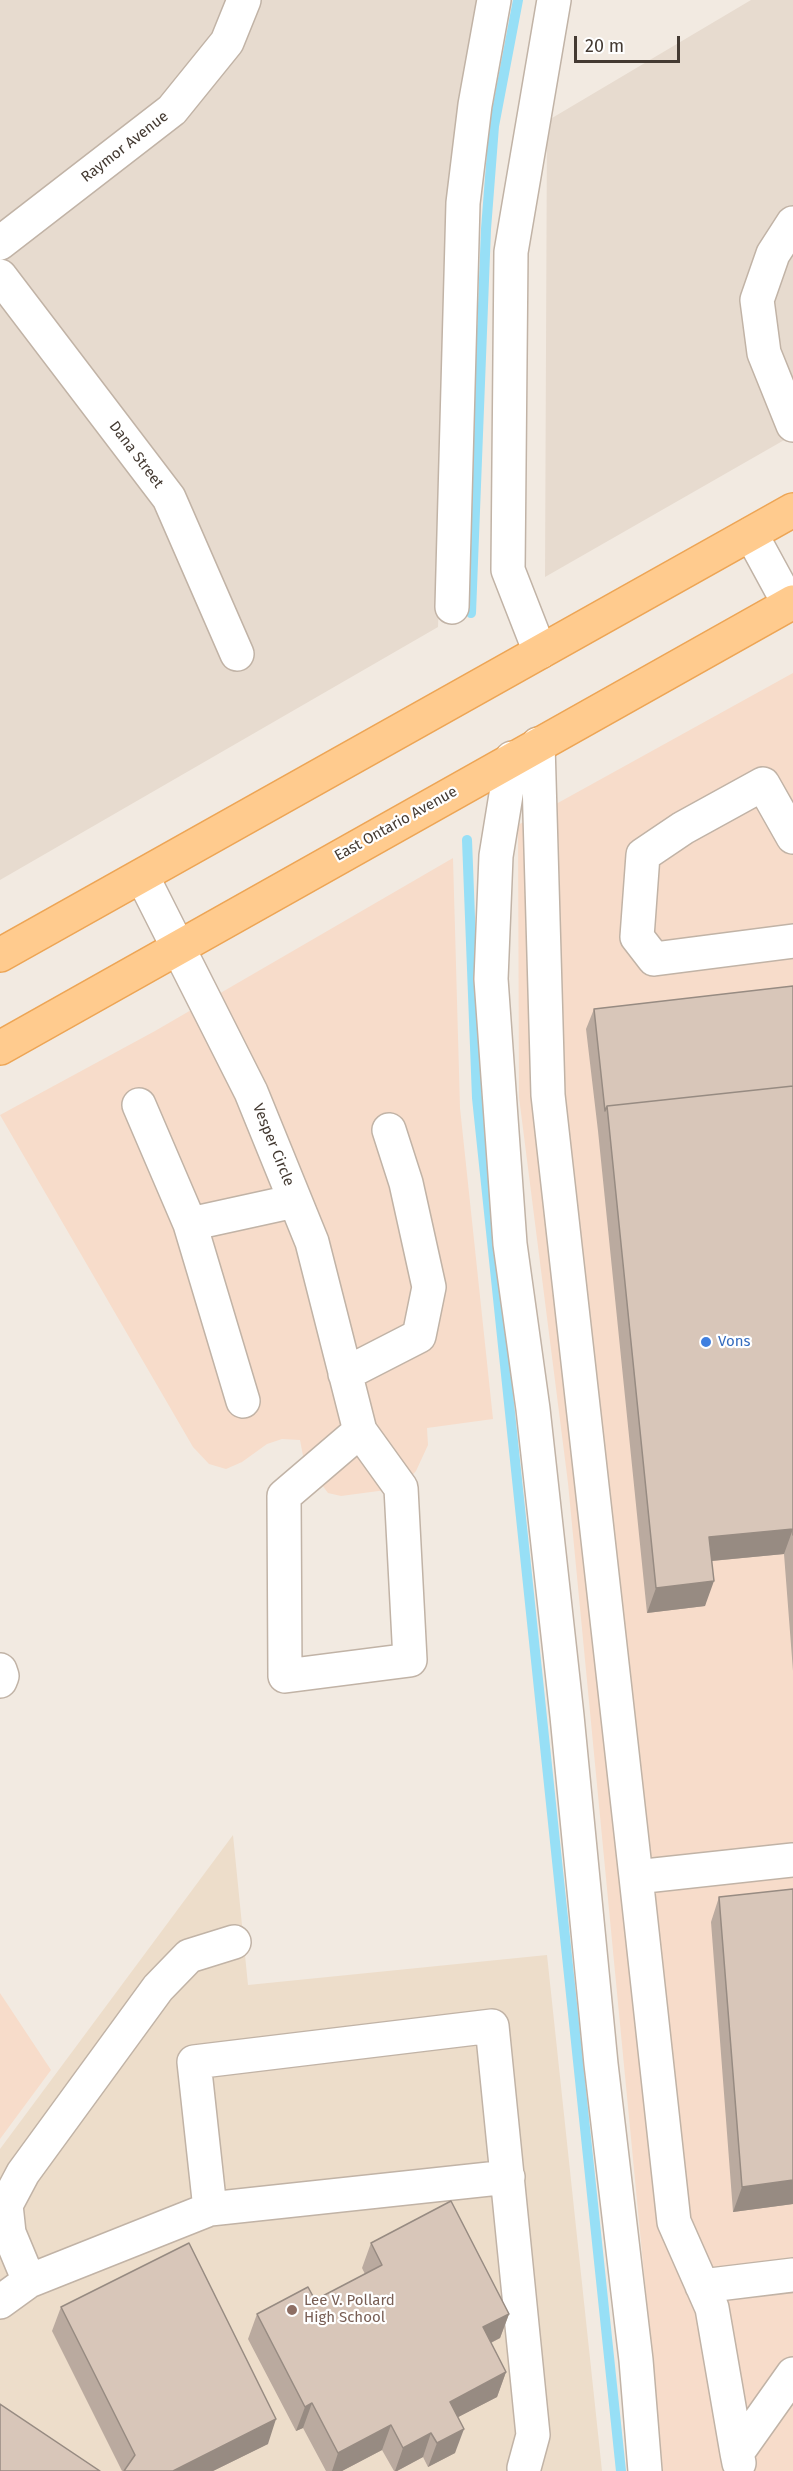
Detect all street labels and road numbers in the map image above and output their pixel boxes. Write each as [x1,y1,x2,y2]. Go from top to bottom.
street label: Raymor Avenue [78,107,172,187]
street label: Dana Street [105,418,167,492]
street label: East Ontario Avenue [332,783,460,865]
street label: Vesper Circle [248,1101,298,1189]

